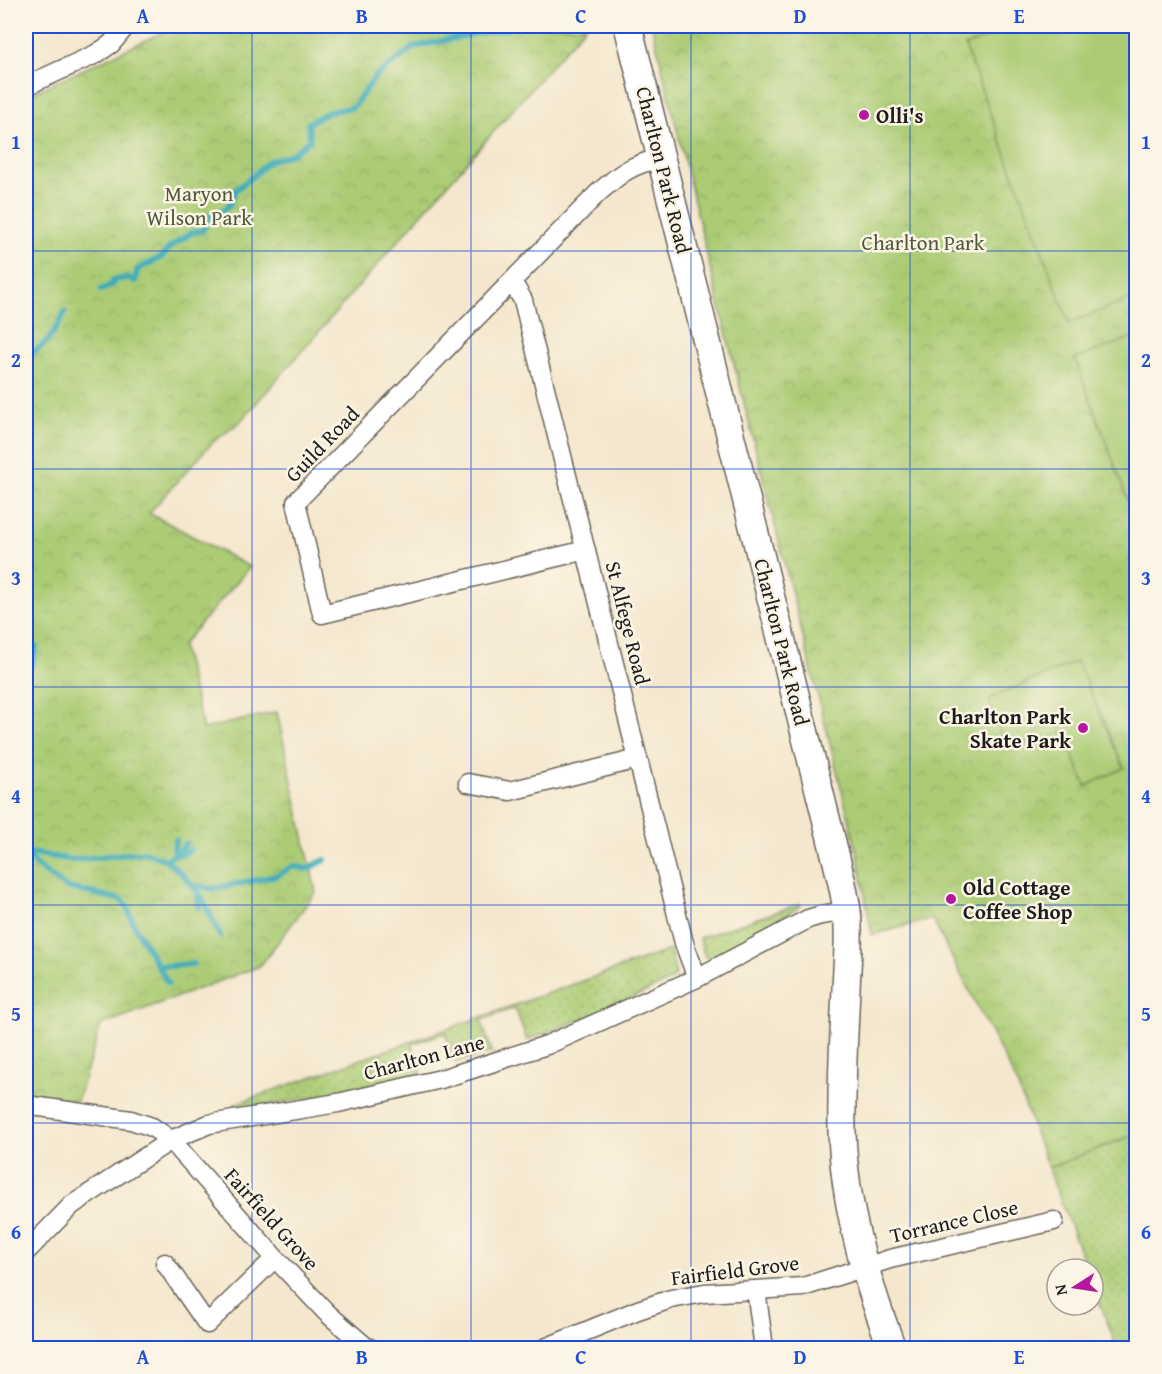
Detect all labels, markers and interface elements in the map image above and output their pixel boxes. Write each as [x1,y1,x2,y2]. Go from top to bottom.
text: A [137,1,150,30]
text: B [356,1,368,30]
text: C [575,1,587,30]
text: D [793,1,807,30]
text: E [1014,1,1025,30]
street label: Charlton Park Road [628,83,700,258]
place label: Olli's [876,100,924,131]
marker: Olli's [857,108,871,122]
text: 1 [11,127,21,156]
text: 1 [1141,127,1151,156]
park label: Maryon Wilson Park [146,178,252,233]
park label: Charlton Park [862,227,985,258]
text: 2 [11,345,21,374]
text: 2 [1141,345,1151,374]
street label: Guild Road [278,398,367,489]
street label: Charlton Park Road [746,555,818,730]
street label: St Alfege Road [598,558,659,689]
text: 3 [11,563,21,592]
text: 3 [1141,563,1151,592]
place label: Charlton Park Skate Park [939,701,1072,756]
marker: Charlton Park Skate Park [1076,721,1090,735]
text: 4 [11,781,21,810]
text: 4 [1141,781,1151,810]
place label: Old Cottage Coffee Shop [963,872,1073,927]
marker: Old Cottage Coffee Shop [944,892,958,906]
text: 5 [11,999,21,1028]
text: 5 [1141,999,1151,1028]
street label: Charlton Lane [360,1026,488,1088]
street label: Fairfield Grove [217,1161,327,1277]
street label: Torrance Close [887,1191,1021,1251]
text: 6 [11,1217,21,1246]
text: 6 [1141,1217,1151,1246]
street label: Fairfield Grove [669,1247,801,1293]
north arrow [1045,1257,1105,1317]
text: N [1047,1282,1073,1298]
text: A [137,1342,150,1371]
text: B [356,1342,368,1371]
text: C [575,1342,587,1371]
text: D [793,1342,807,1371]
text: E [1014,1342,1025,1371]

